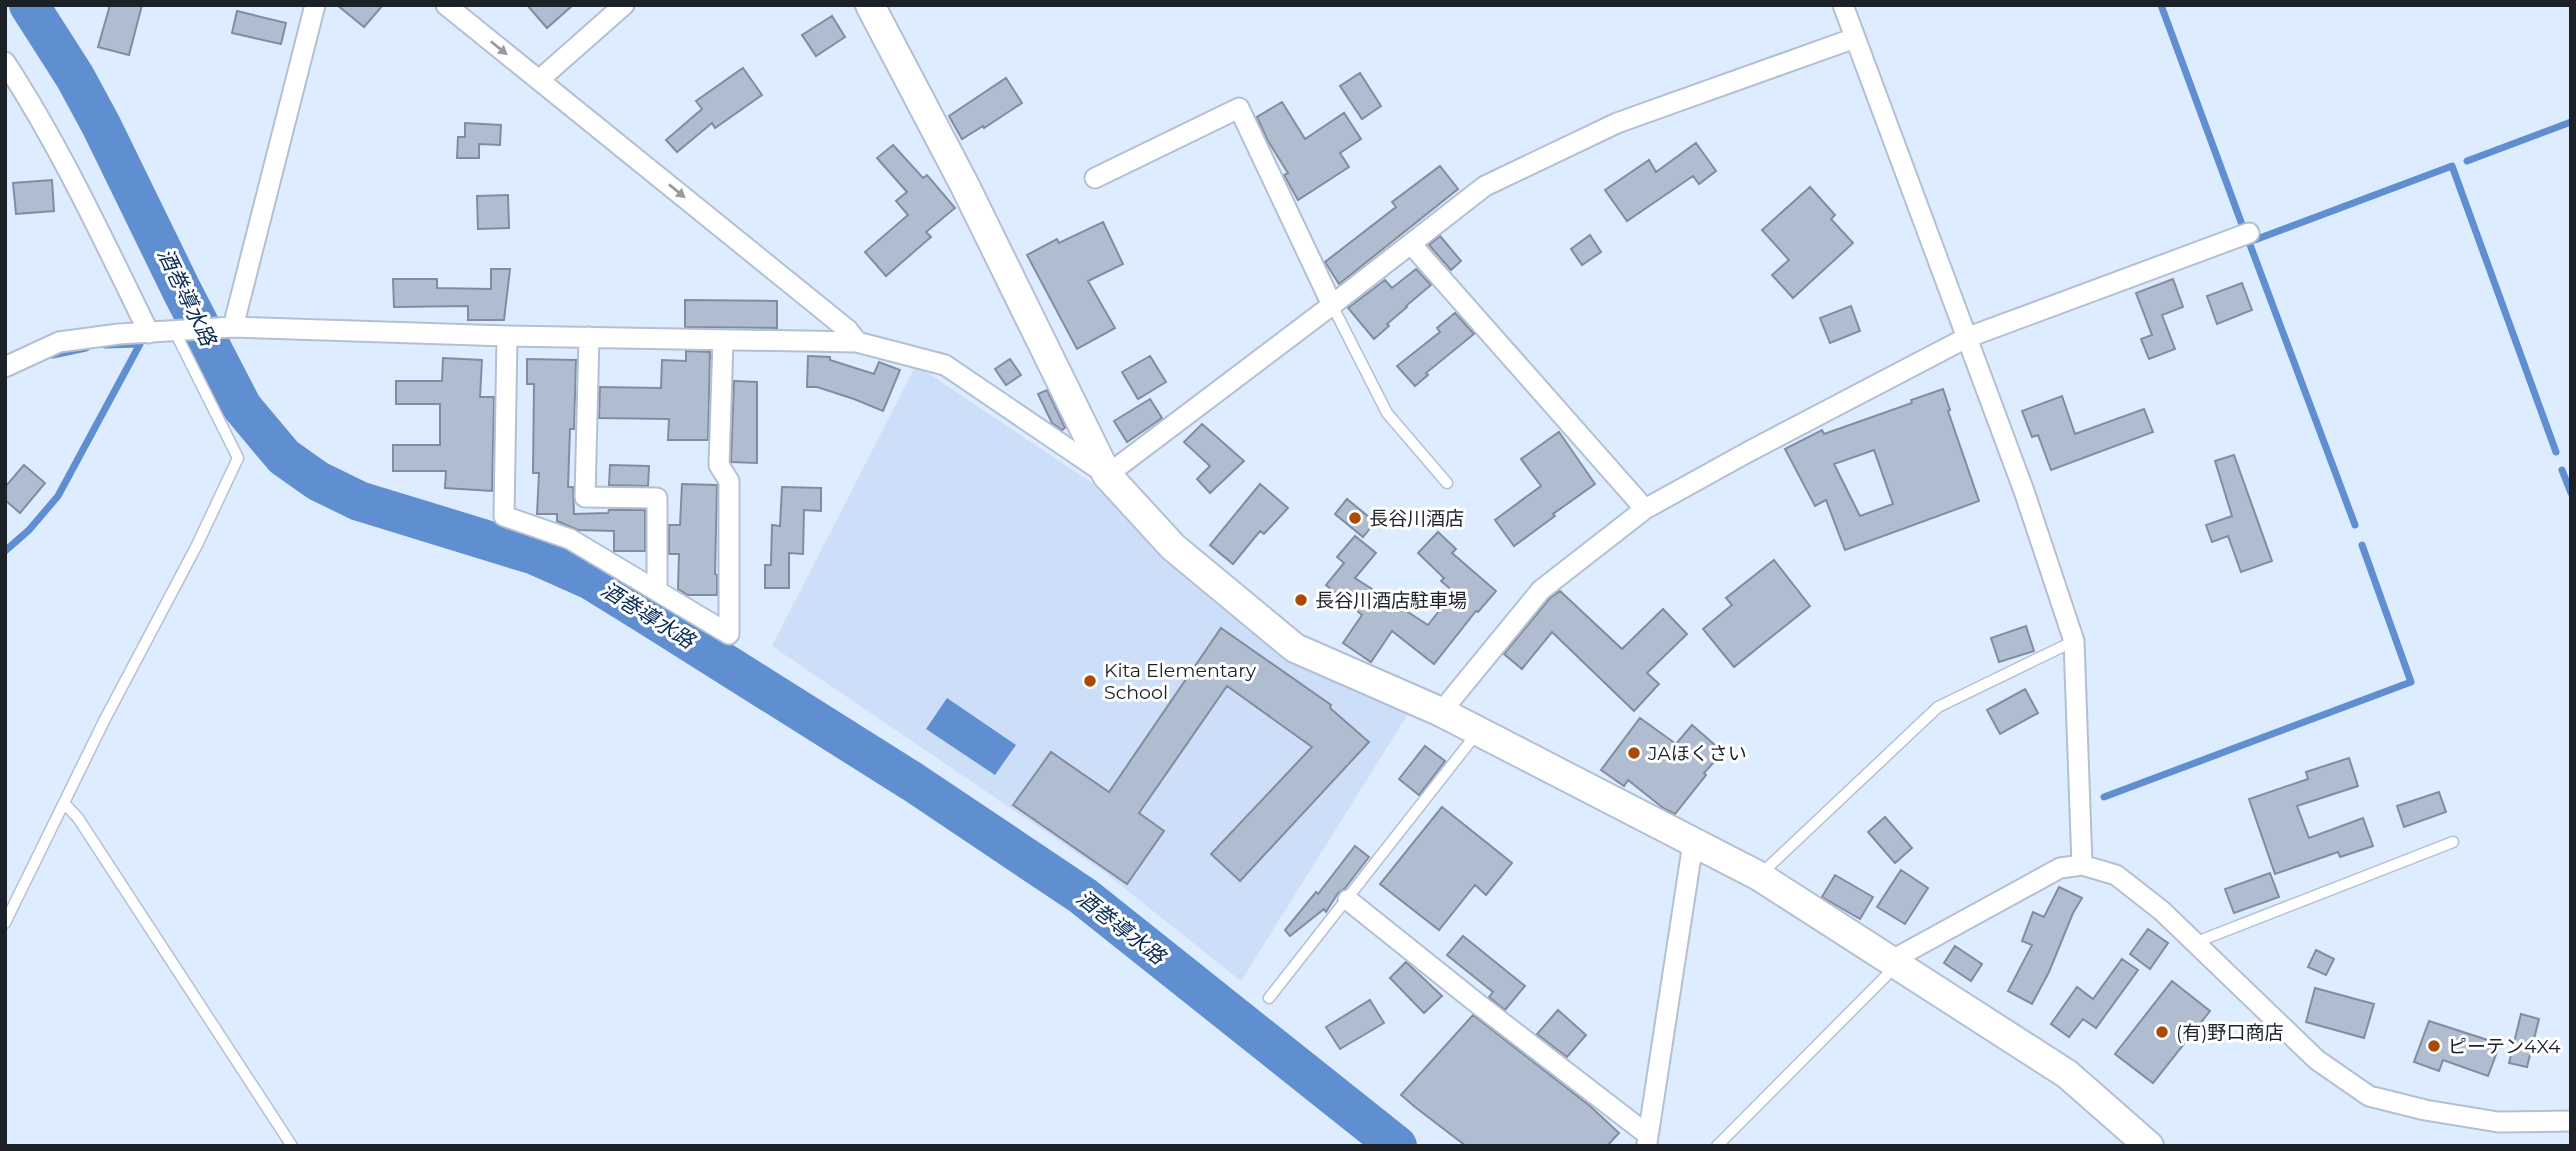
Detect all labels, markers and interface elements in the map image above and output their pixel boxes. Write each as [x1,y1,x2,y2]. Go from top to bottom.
one-way arrow [491,40,508,55]
one-way arrow [667,183,685,198]
water label: 酒巻導水路 [153,244,222,351]
place label: 長谷川酒店 [1369,507,1464,530]
marker: 長谷川酒店 [1347,510,1363,526]
water label: 酒巻導水路 [597,577,701,654]
place label: 長谷川酒店駐車場 [1315,589,1467,612]
marker: 長谷川酒店駐車場 [1293,592,1309,608]
place label: Kita Elementary School [1104,659,1257,704]
marker: Kita Elementary School [1082,673,1098,689]
place label: JAほくさい [1647,742,1747,765]
marker: JAほくさい [1626,745,1642,761]
water label: 酒巻導水路 [1072,885,1172,970]
place label: (有)野口商店 [2176,1021,2284,1044]
marker: (有)野口商店 [2154,1024,2170,1040]
place label: ピーテン4X4 [2448,1035,2561,1058]
marker: ピーテン4X4 [2426,1038,2442,1054]

